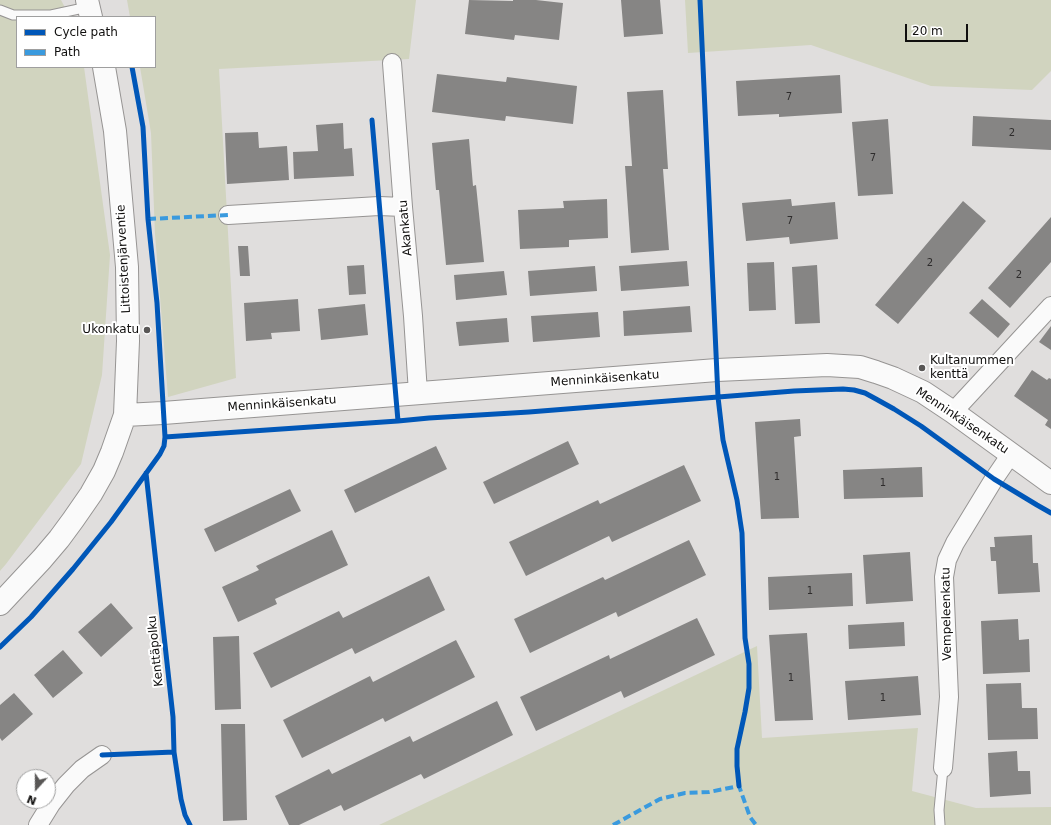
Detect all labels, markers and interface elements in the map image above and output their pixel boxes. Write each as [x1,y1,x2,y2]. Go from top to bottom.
legend [16,16,156,68]
scale bar [907,16,970,42]
text: 20 m [912,24,943,38]
text: Cycle path [54,25,118,39]
text: Path [54,45,80,59]
house number: 7 [786,91,792,103]
house number: 2 [1009,127,1015,139]
house number: 7 [870,152,876,164]
street label: Akankatu [396,199,416,257]
street label: Littoistenjärventie [114,204,134,314]
house number: 7 [787,215,793,227]
house number: 2 [927,257,933,269]
house number: 2 [1016,269,1022,281]
place label: Ukonkatu [82,323,139,337]
marker: Ukonkatu [142,325,152,335]
place label: Kultanummen kenttä [930,354,1014,382]
marker: Kultanummen kenttä [917,363,927,373]
street label: Menninkäisenkatu [550,368,660,390]
street label: Menninkäisenkatu [913,385,1011,457]
street label: Menninkäisenkatu [227,393,337,415]
house number: 1 [774,471,780,483]
house number: 1 [880,477,886,489]
street label: Vempeleenkatu [939,567,955,661]
house number: 1 [807,585,813,597]
street label: Kenttäpolku [145,615,167,687]
house number: 1 [788,672,794,684]
house number: 1 [880,692,886,704]
north arrow [16,769,56,809]
text: N [25,792,39,807]

